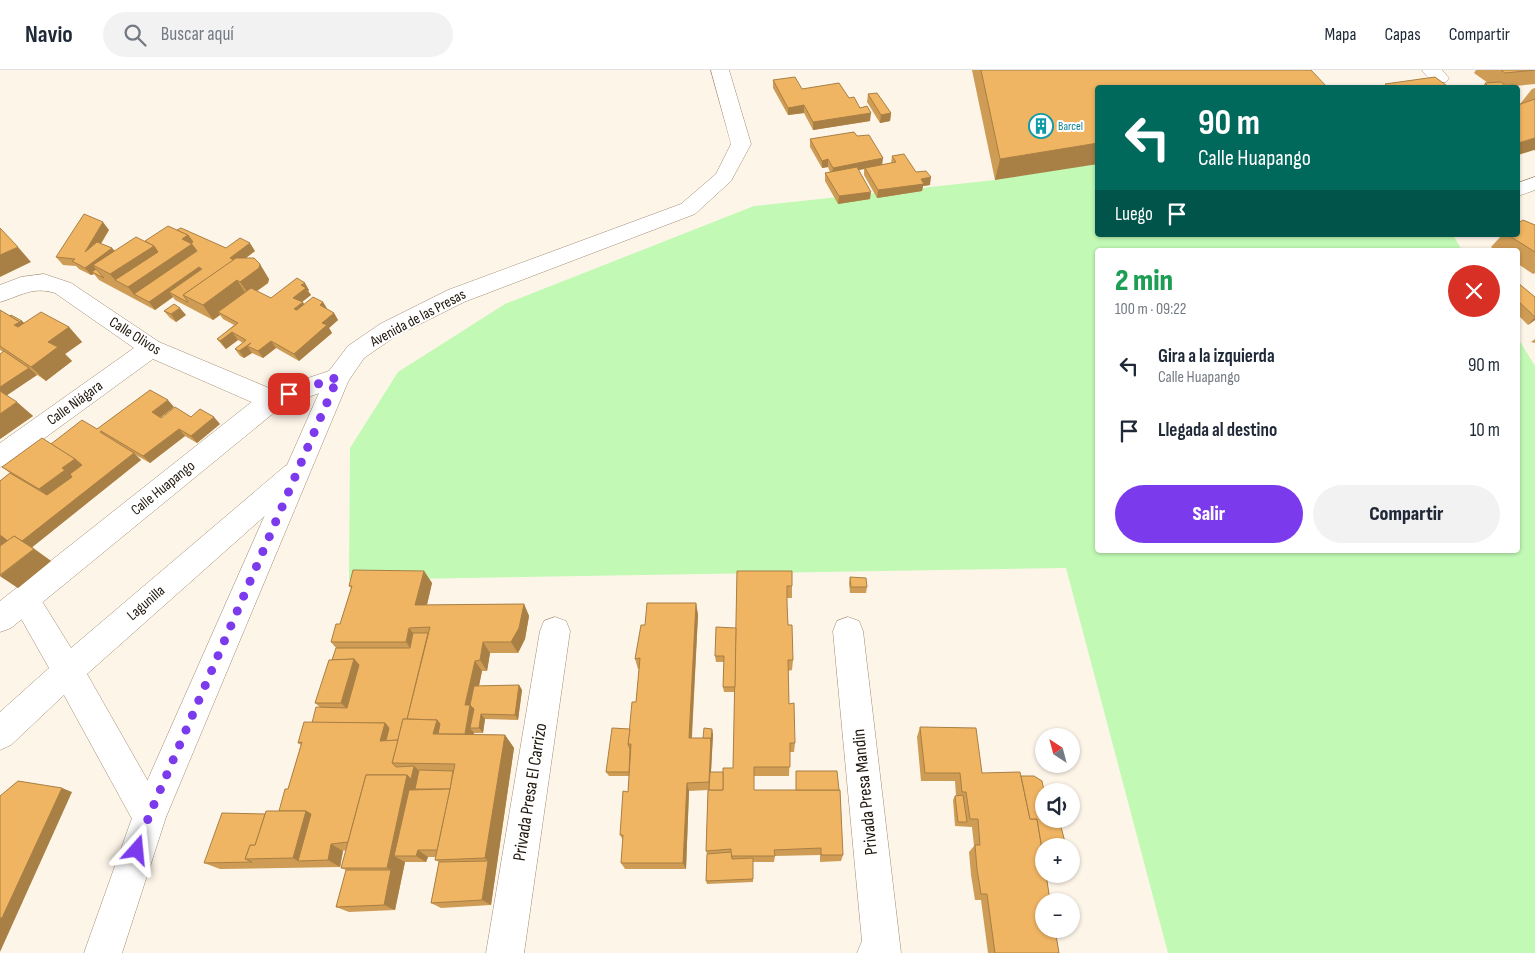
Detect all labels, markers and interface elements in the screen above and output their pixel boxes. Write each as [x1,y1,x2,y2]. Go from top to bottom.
search box [103,12,453,57]
text: Navio [25,20,73,49]
icon: search [121,21,149,49]
text: Buscar aquí [161,23,234,46]
text: Mapa [1324,24,1356,45]
text: Capas [1384,24,1421,45]
text: Compartir [1449,24,1510,45]
text: 90 m [1198,102,1260,145]
icon: left [1115,105,1180,170]
building icon: Barcel [1028,113,1054,139]
place label: Barcel [1058,119,1083,134]
text: Calle Huapango [1198,145,1311,172]
icon: arrive [1163,200,1191,228]
text: Luego [1115,203,1153,226]
text: 2 min [1115,263,1173,299]
button: close [1448,265,1500,317]
street label: Avenida de las Presas [366,285,469,352]
text: 100 m · 09:22 [1115,300,1186,319]
street label: Calle Olivos [106,313,164,359]
text: Gira a la izquierda [1158,345,1275,368]
icon: left [1115,352,1143,380]
text: 90 m [1468,354,1500,377]
text: Calle Huapango [1158,368,1240,387]
pin [268,373,310,415]
street label: Calle Niágara [43,376,107,430]
icon: arrive [275,380,303,408]
icon: arrive [1115,417,1143,445]
text: Llegada al destino [1158,419,1277,442]
text: 10 m [1470,419,1500,442]
street label: Calle Huapango [127,456,199,520]
button: Salir [1115,485,1303,543]
button: Compartir [1313,485,1500,543]
street label: Lagunilla [123,581,169,625]
street label: Privada Presa El Carrizo [509,722,551,862]
street label: Privada Presa Mandin [848,728,882,856]
north arrow [1035,728,1080,772]
map controls [1035,728,1080,938]
button: sound [1035,783,1080,828]
position arrow [110,823,162,875]
button: + [1035,838,1080,883]
button: − [1035,893,1080,938]

